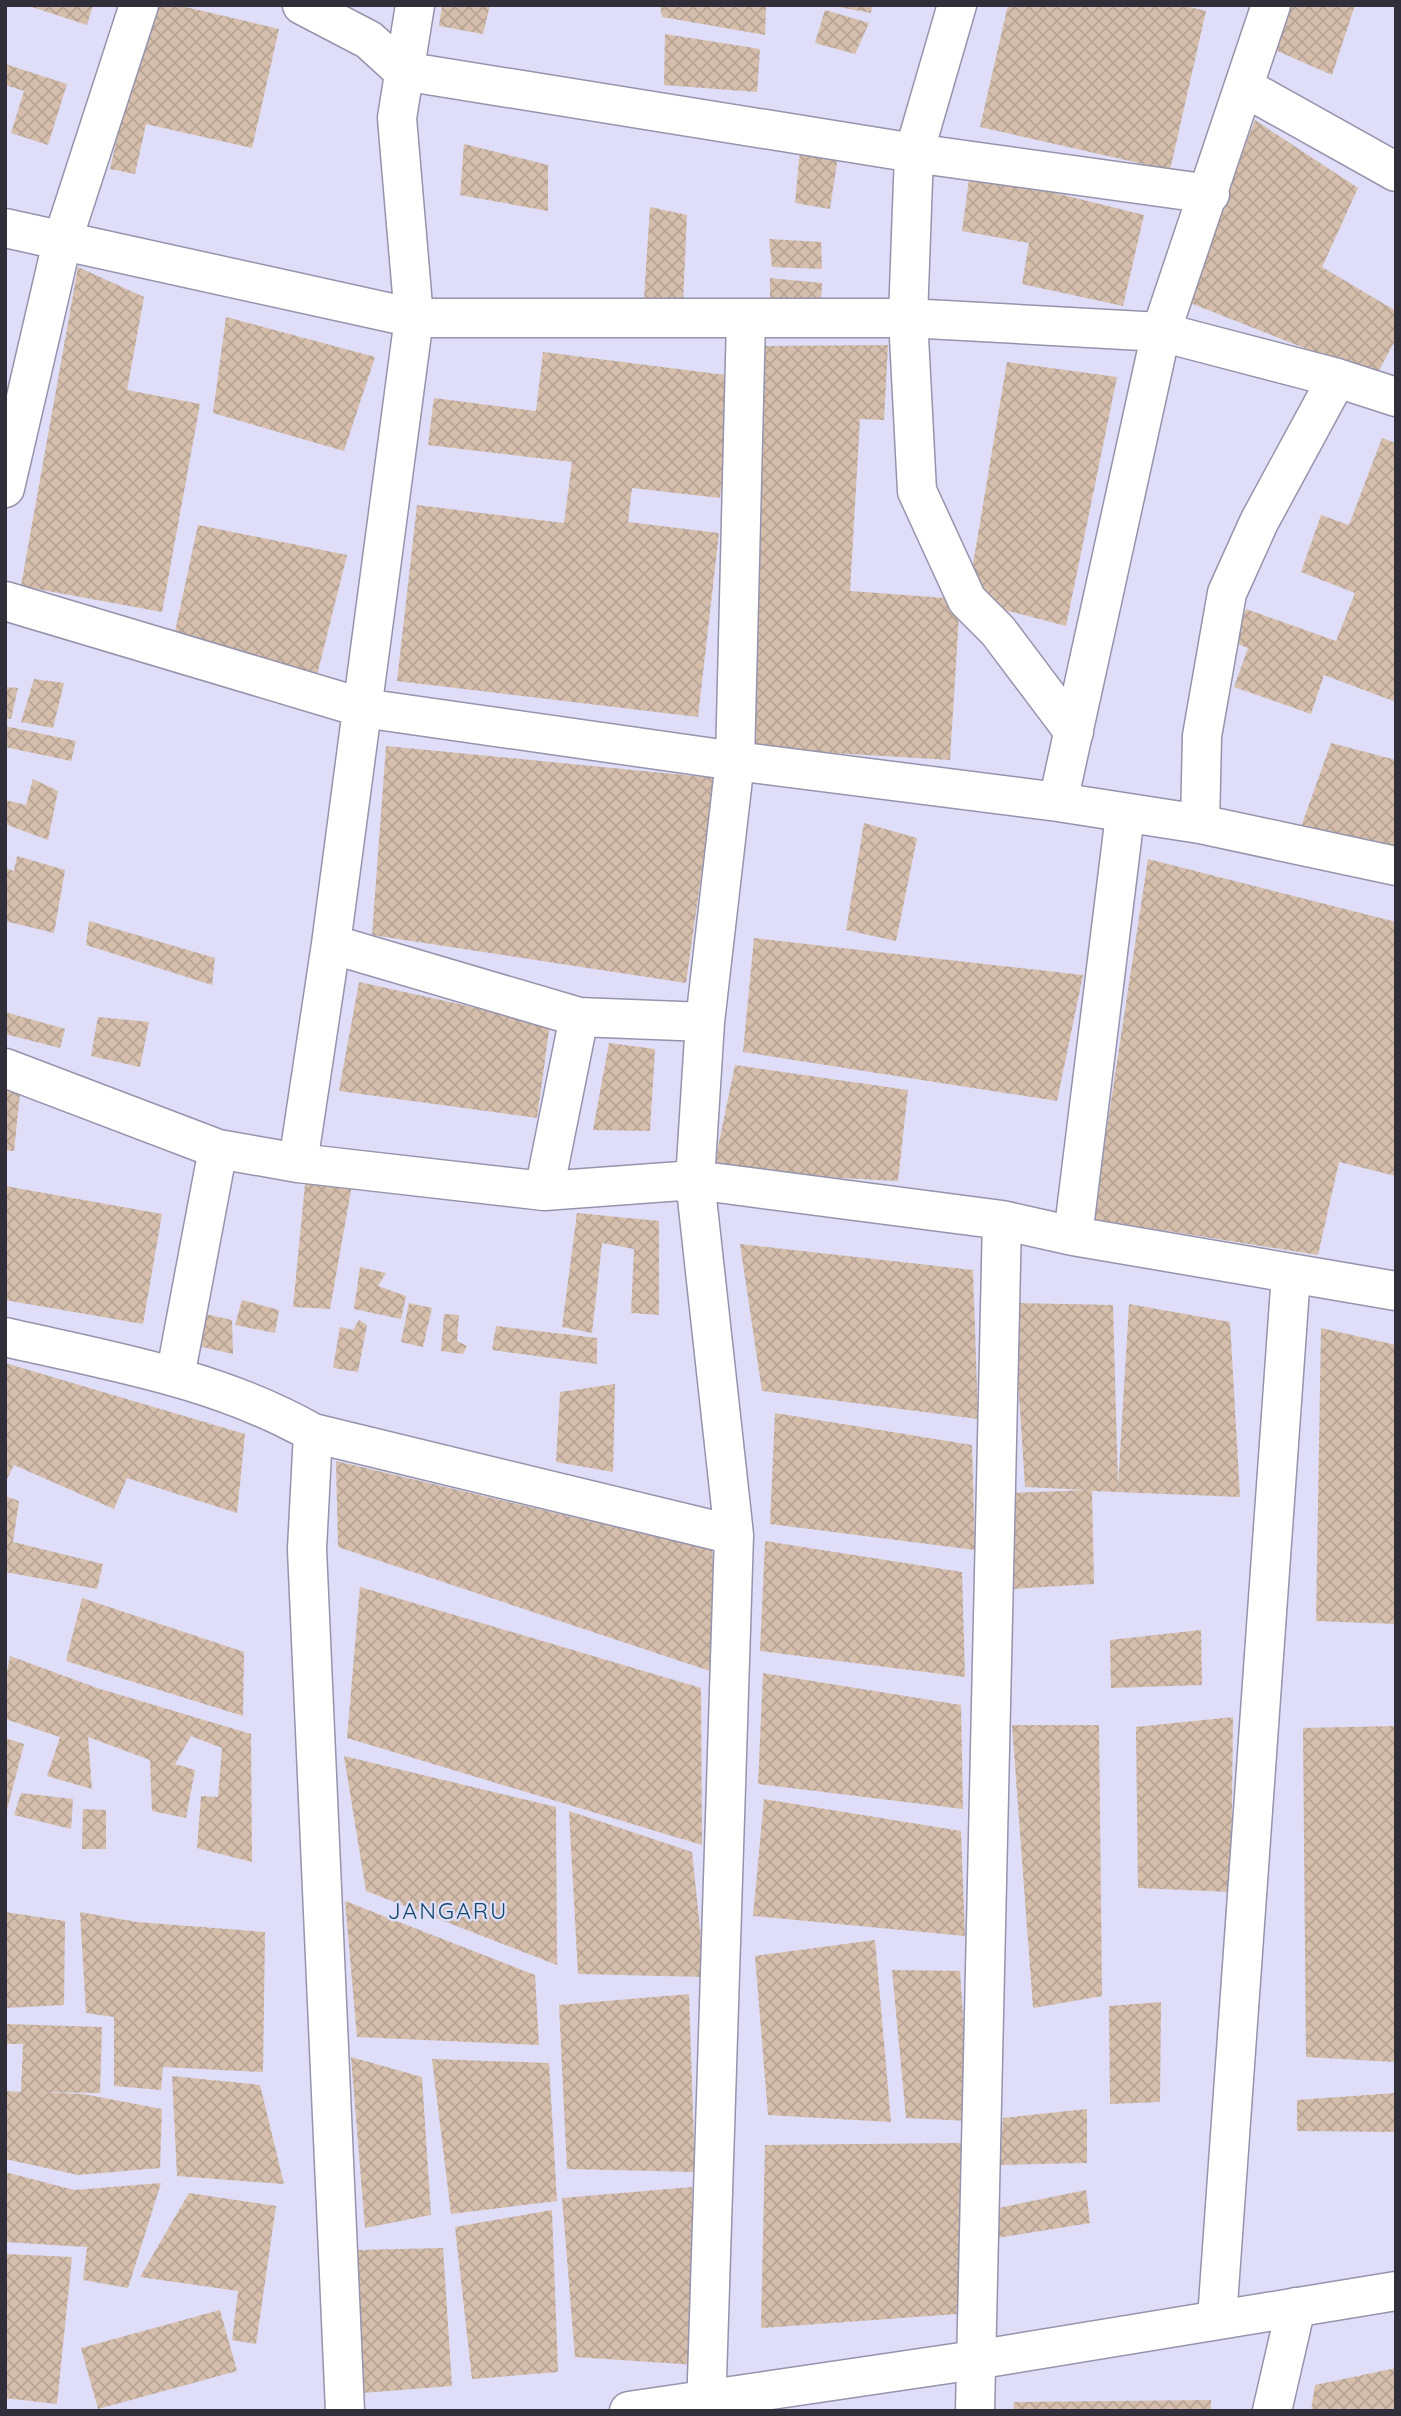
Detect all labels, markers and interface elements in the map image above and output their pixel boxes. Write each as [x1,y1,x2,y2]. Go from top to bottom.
district label: JANGARU [388,1896,509,1925]

